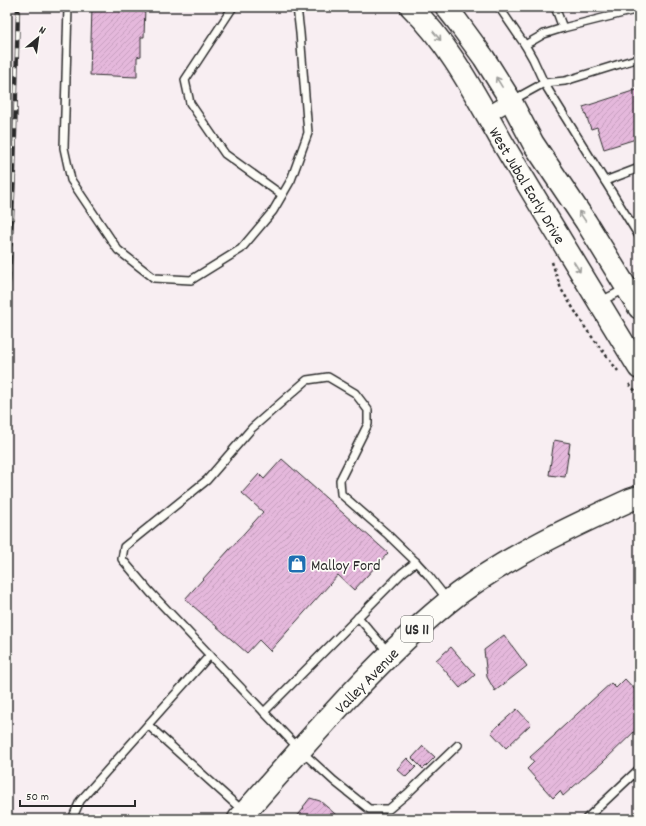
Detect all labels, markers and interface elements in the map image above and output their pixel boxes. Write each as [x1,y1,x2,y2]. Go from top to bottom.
north arrow [18,18,58,58]
text: N [36,23,49,40]
one-way arrow [432,31,441,42]
one-way arrow [494,76,502,88]
street label: West Jubal Early Drive [482,124,570,249]
one-way arrow [578,210,586,221]
one-way arrow [573,261,581,272]
shop icon: Malloy Ford [286,553,308,575]
place label: Malloy Ford [311,555,380,578]
road number: US 11 [401,616,433,642]
street label: Valley Avenue [330,644,405,720]
scale bar [20,782,135,808]
text: 50 m [26,789,49,806]

